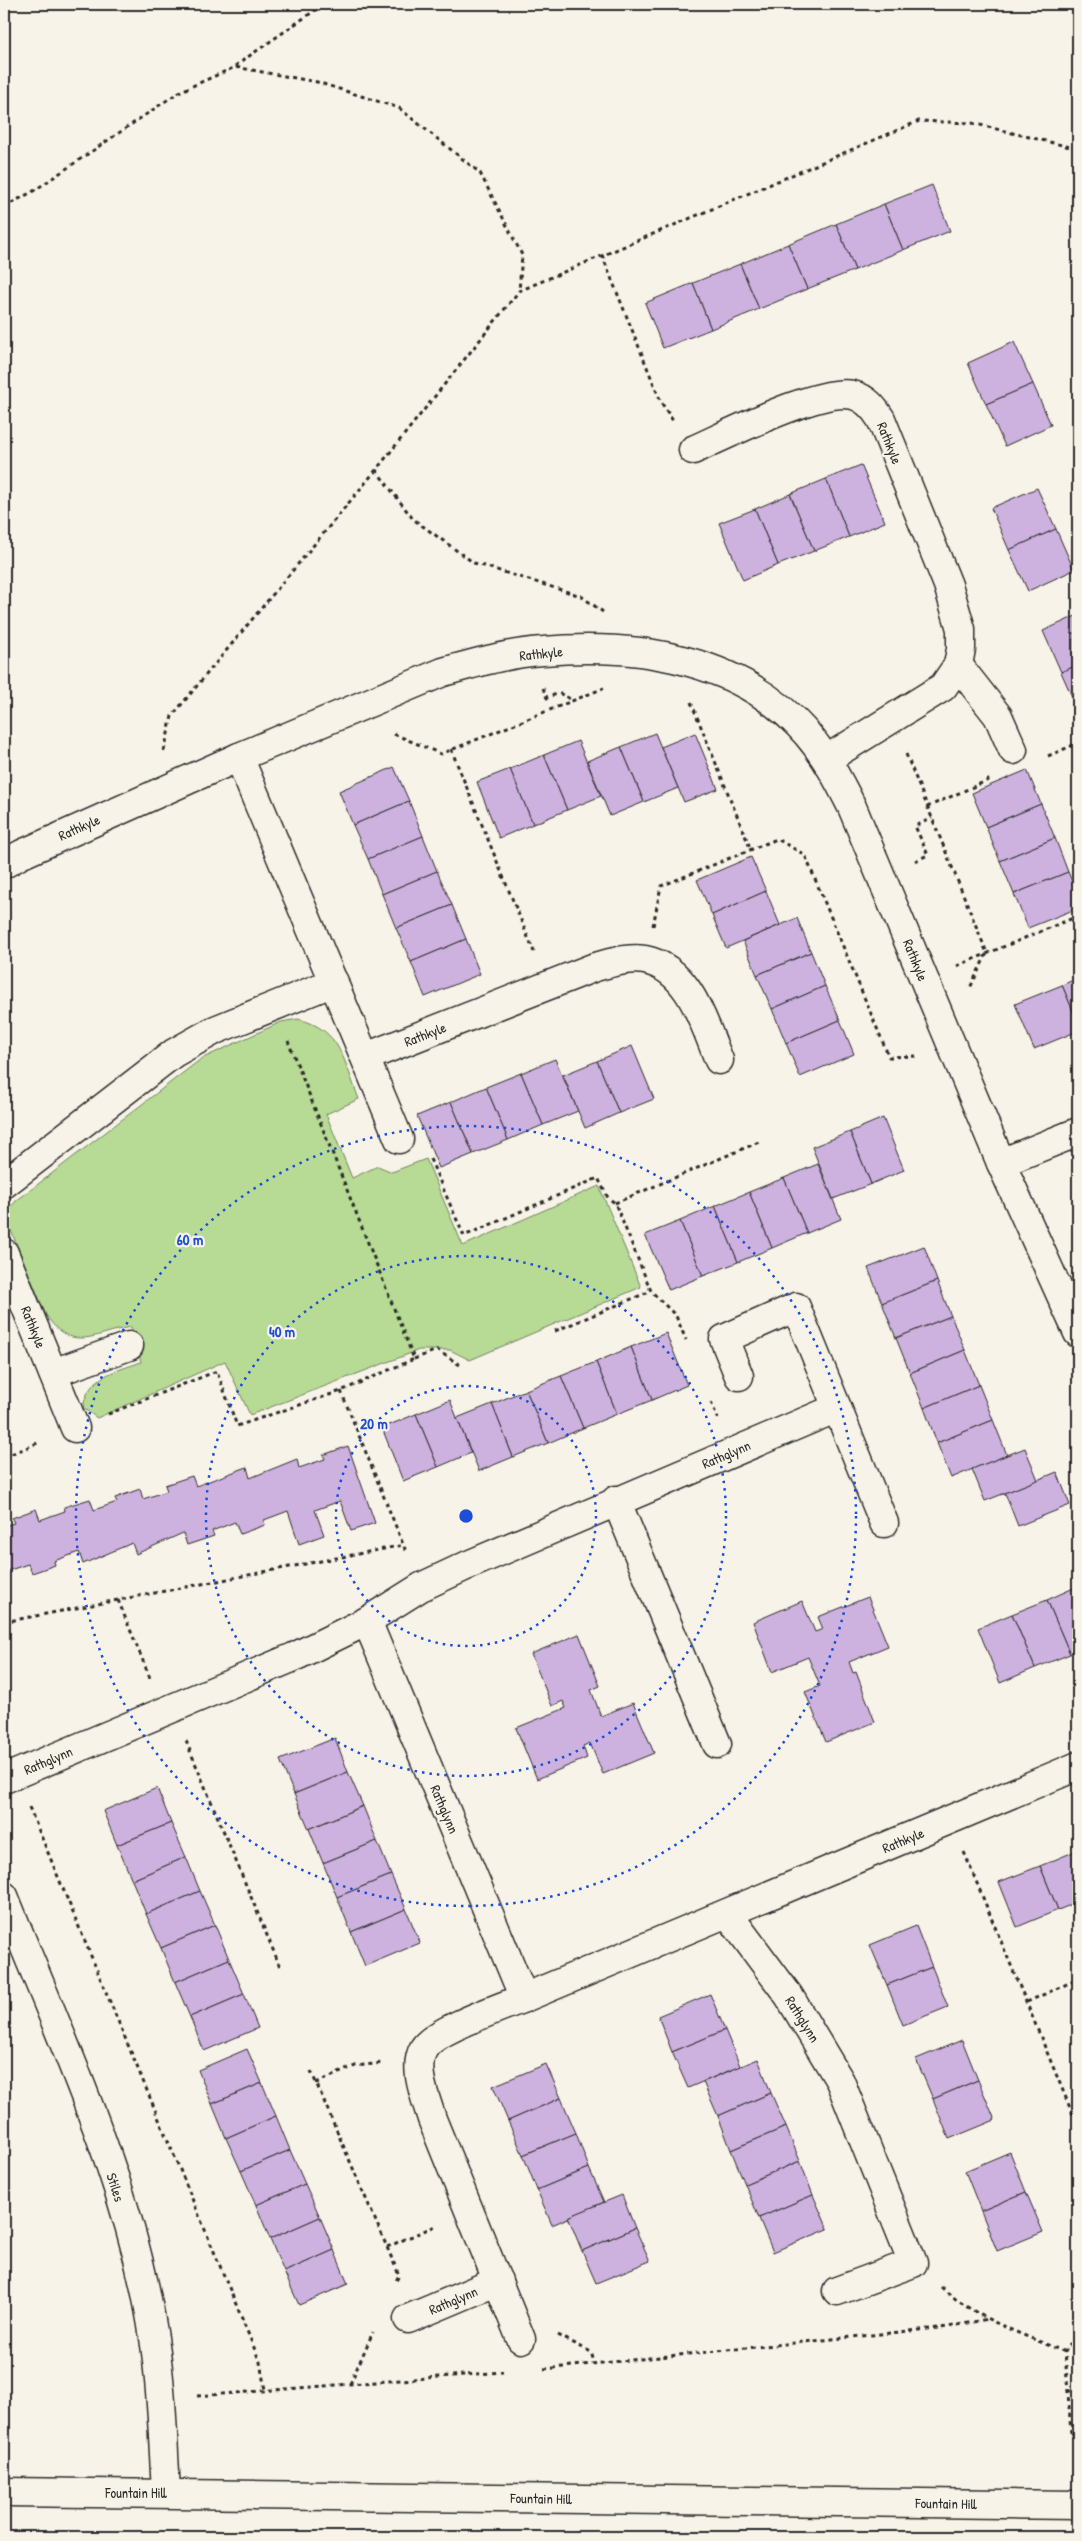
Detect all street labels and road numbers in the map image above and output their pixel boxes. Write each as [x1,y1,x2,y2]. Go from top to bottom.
street label: Rathkyle [872,419,907,468]
street label: Rathkyle [518,641,564,666]
street label: Rathkyle [55,809,104,845]
street label: Rathkyle [898,936,933,985]
street label: Rathkyle [401,1017,449,1052]
street label: Rathkyle [16,1303,51,1352]
street label: Rathglynn [699,1435,754,1474]
street label: Rathglynn [21,1741,76,1780]
street label: Rathglynn [425,1782,464,1837]
street label: Rathkyle [879,1823,928,1858]
street label: Rathglynn [781,1992,825,2046]
street label: Stiles [102,2170,130,2204]
street label: Rathglynn [426,2281,481,2320]
street label: Fountain Hill [104,2483,168,2502]
street label: Fountain Hill [509,2488,573,2508]
street label: Fountain Hill [914,2493,978,2513]

